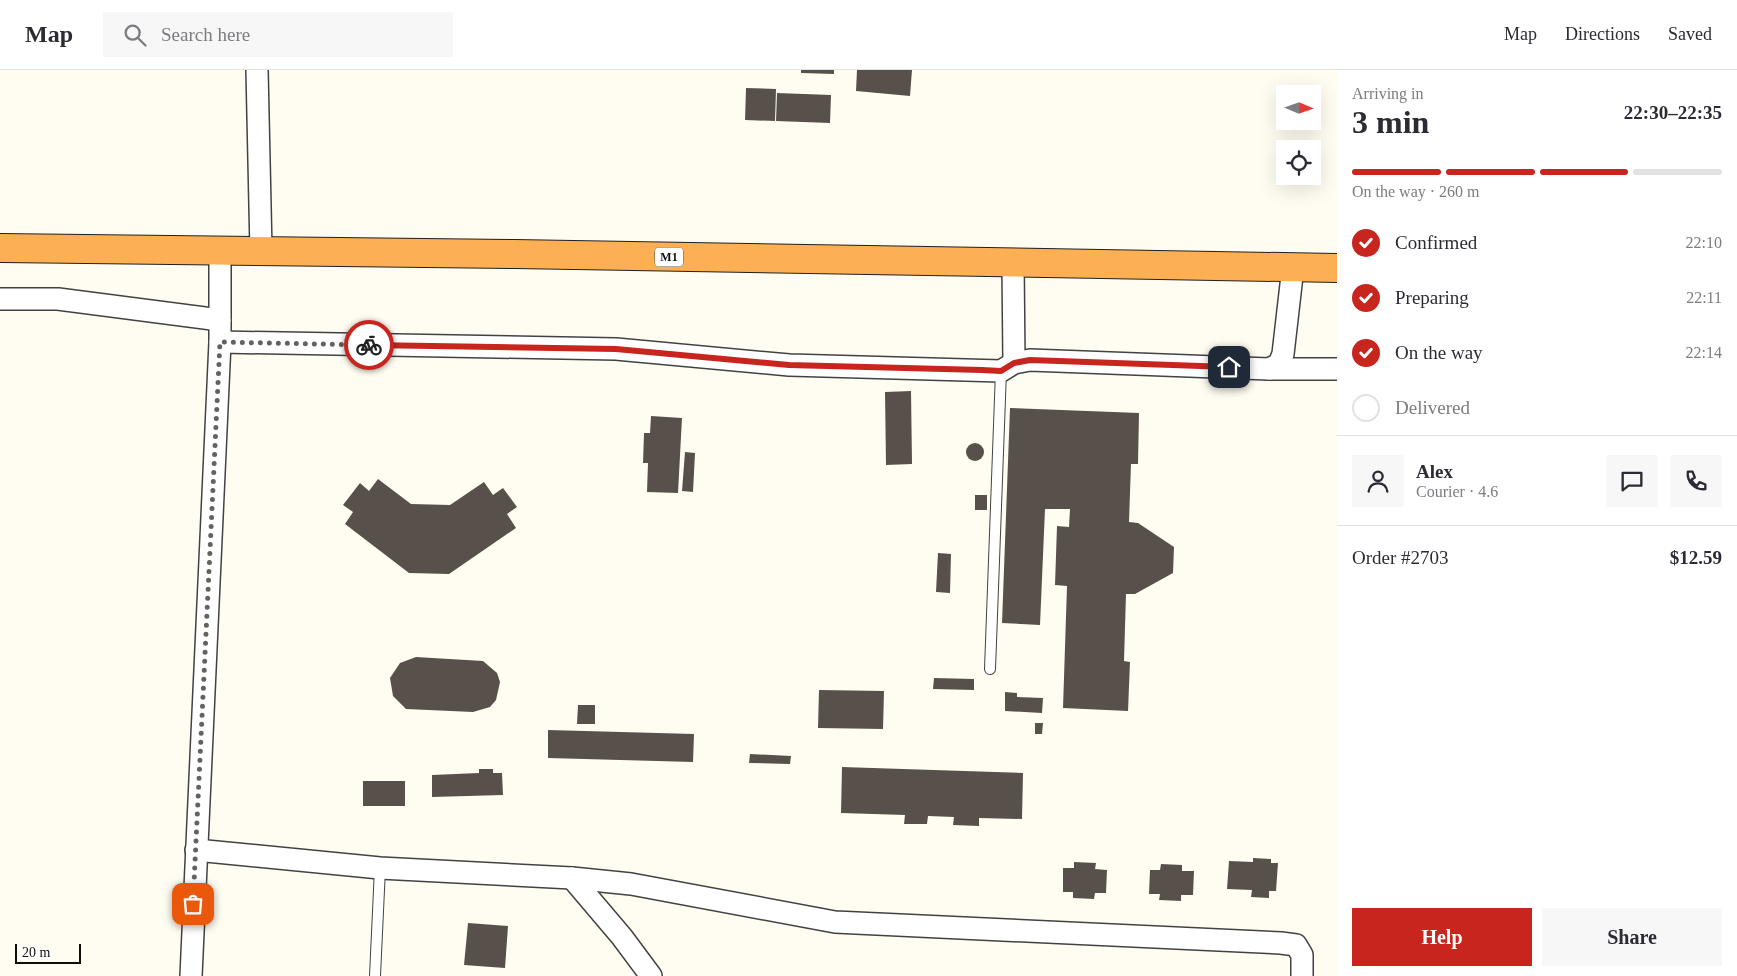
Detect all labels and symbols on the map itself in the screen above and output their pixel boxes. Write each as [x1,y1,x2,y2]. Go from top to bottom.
north arrow [1276,85,1321,130]
road number: M1 [655,248,683,266]
courier [344,320,394,370]
pin [1208,346,1250,388]
pin [172,883,214,925]
scale bar [15,941,81,964]

